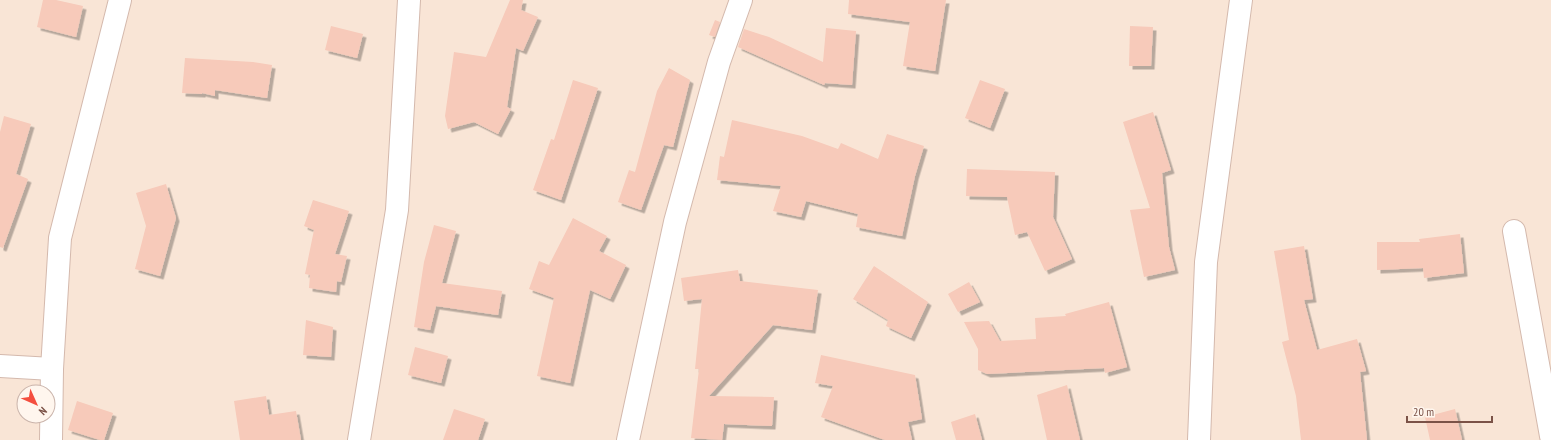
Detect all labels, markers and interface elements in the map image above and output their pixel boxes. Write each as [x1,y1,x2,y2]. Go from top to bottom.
north arrow [16,384,56,424]
scale bar [1407,398,1492,424]
text: N [36,404,50,418]
text: 20 m [1413,404,1434,419]

